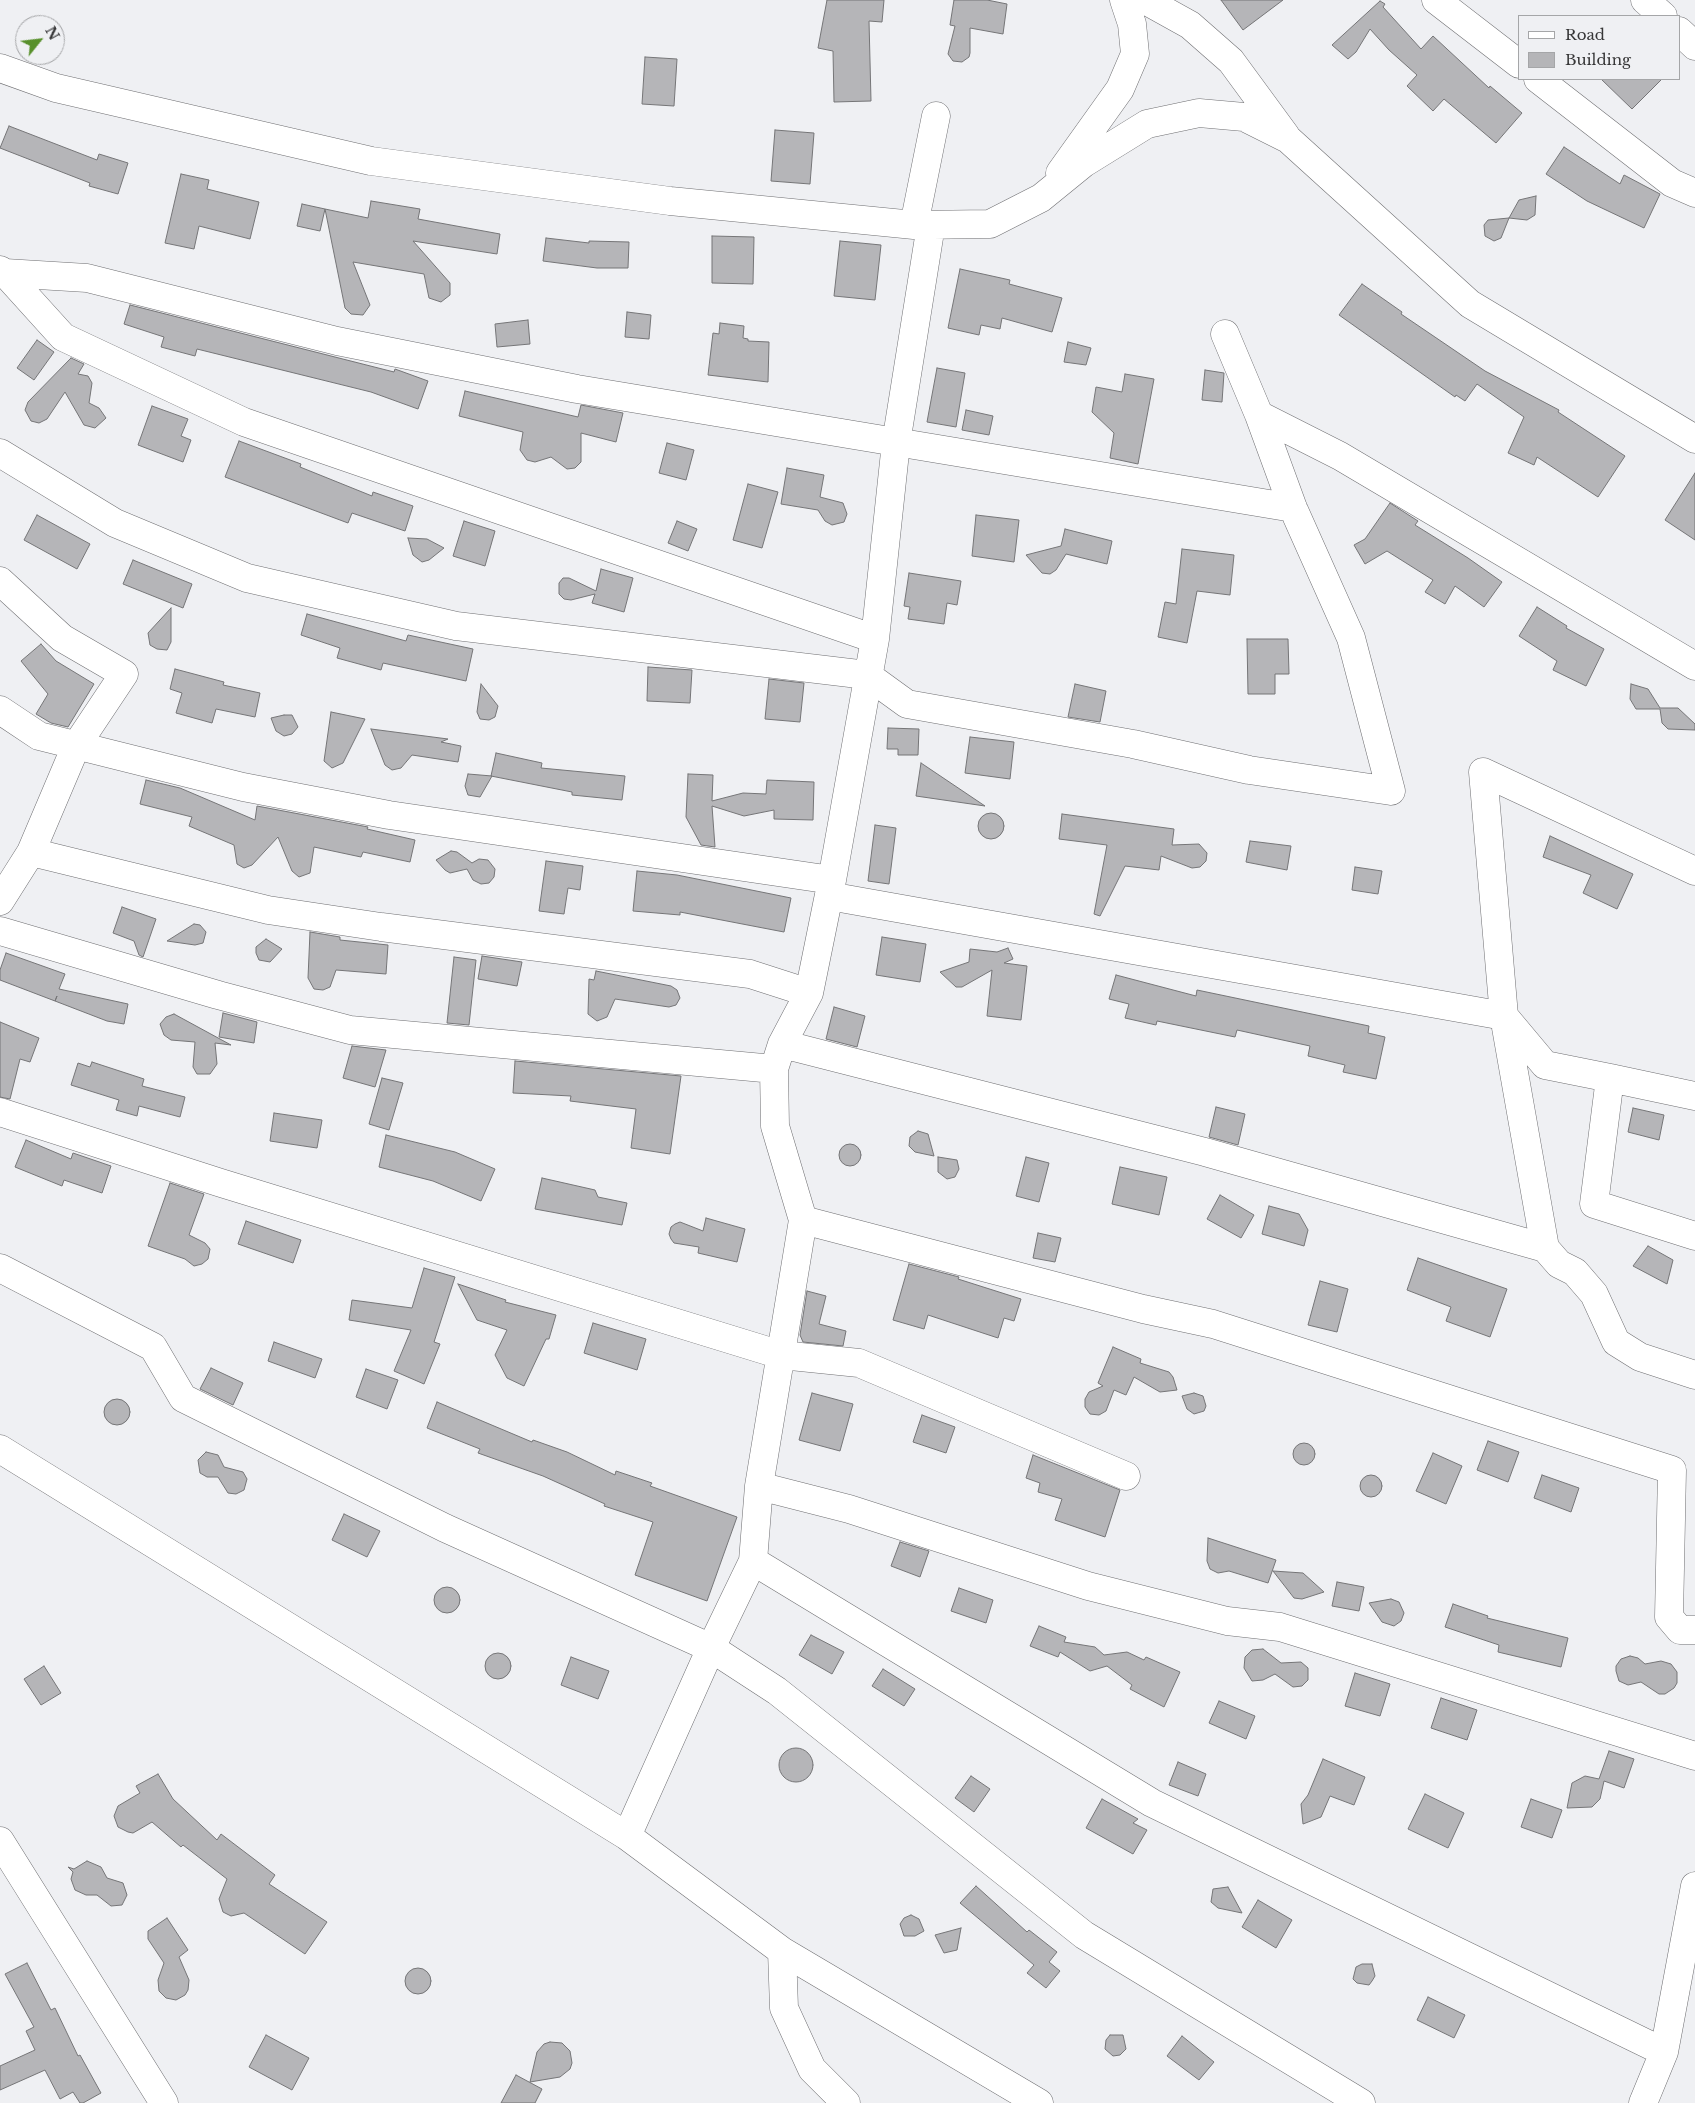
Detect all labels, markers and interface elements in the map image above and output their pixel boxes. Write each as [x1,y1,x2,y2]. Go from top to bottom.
north arrow [15,15,65,65]
legend [1518,15,1680,80]
text: N [41,23,63,43]
text: Road [1565,25,1605,44]
text: Building [1565,50,1631,69]

